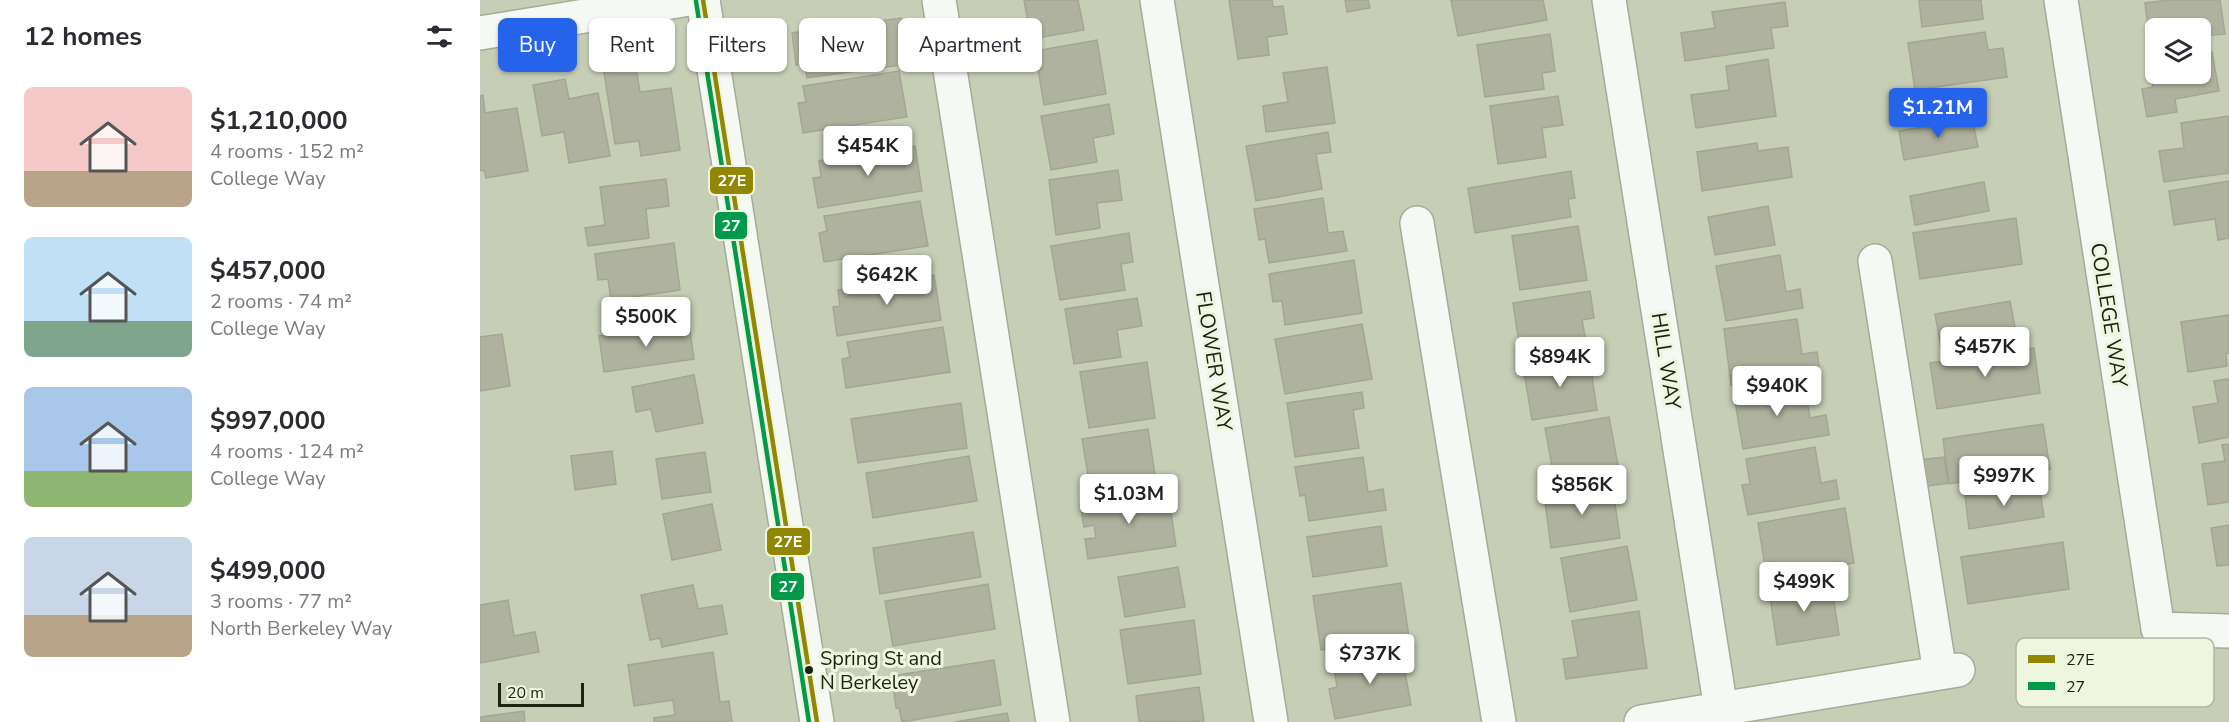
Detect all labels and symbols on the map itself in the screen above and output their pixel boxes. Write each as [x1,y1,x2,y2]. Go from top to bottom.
pin: $1.21M [1889,88,1987,139]
pin: $454K [826,126,910,177]
line badge: 27E [709,166,754,195]
text: 27E [718,170,746,192]
line badge: 27 [714,211,748,240]
text: 27 [721,215,741,237]
street label: COLLEGE WAY [2084,241,2134,390]
pin: $642K [845,255,929,306]
street label: FLOWER WAY [1189,289,1239,433]
pin: $500K [604,297,688,348]
street label: HILL WAY [1645,310,1688,412]
pin: $457K [1943,327,2027,378]
pin: $894K [1518,337,1602,388]
pin: $940K [1735,366,1819,417]
pin: $997K [1962,456,2046,507]
pin: $856K [1540,465,1624,516]
pin: $1.03M [1080,474,1178,525]
line badge: 27E [766,527,811,556]
text: 27E [774,531,802,553]
pin: $499K [1762,562,1846,613]
line badge: 27 [770,572,805,601]
text: 27 [778,576,798,598]
pin: $737K [1328,634,1412,685]
legend [2016,638,2214,707]
place label: Spring St and N Berkeley [820,645,942,696]
text: 27E [2066,649,2095,671]
marker: Spring St and N Berkeley [803,664,815,676]
text: 27 [2066,676,2085,698]
scale bar [498,680,584,708]

